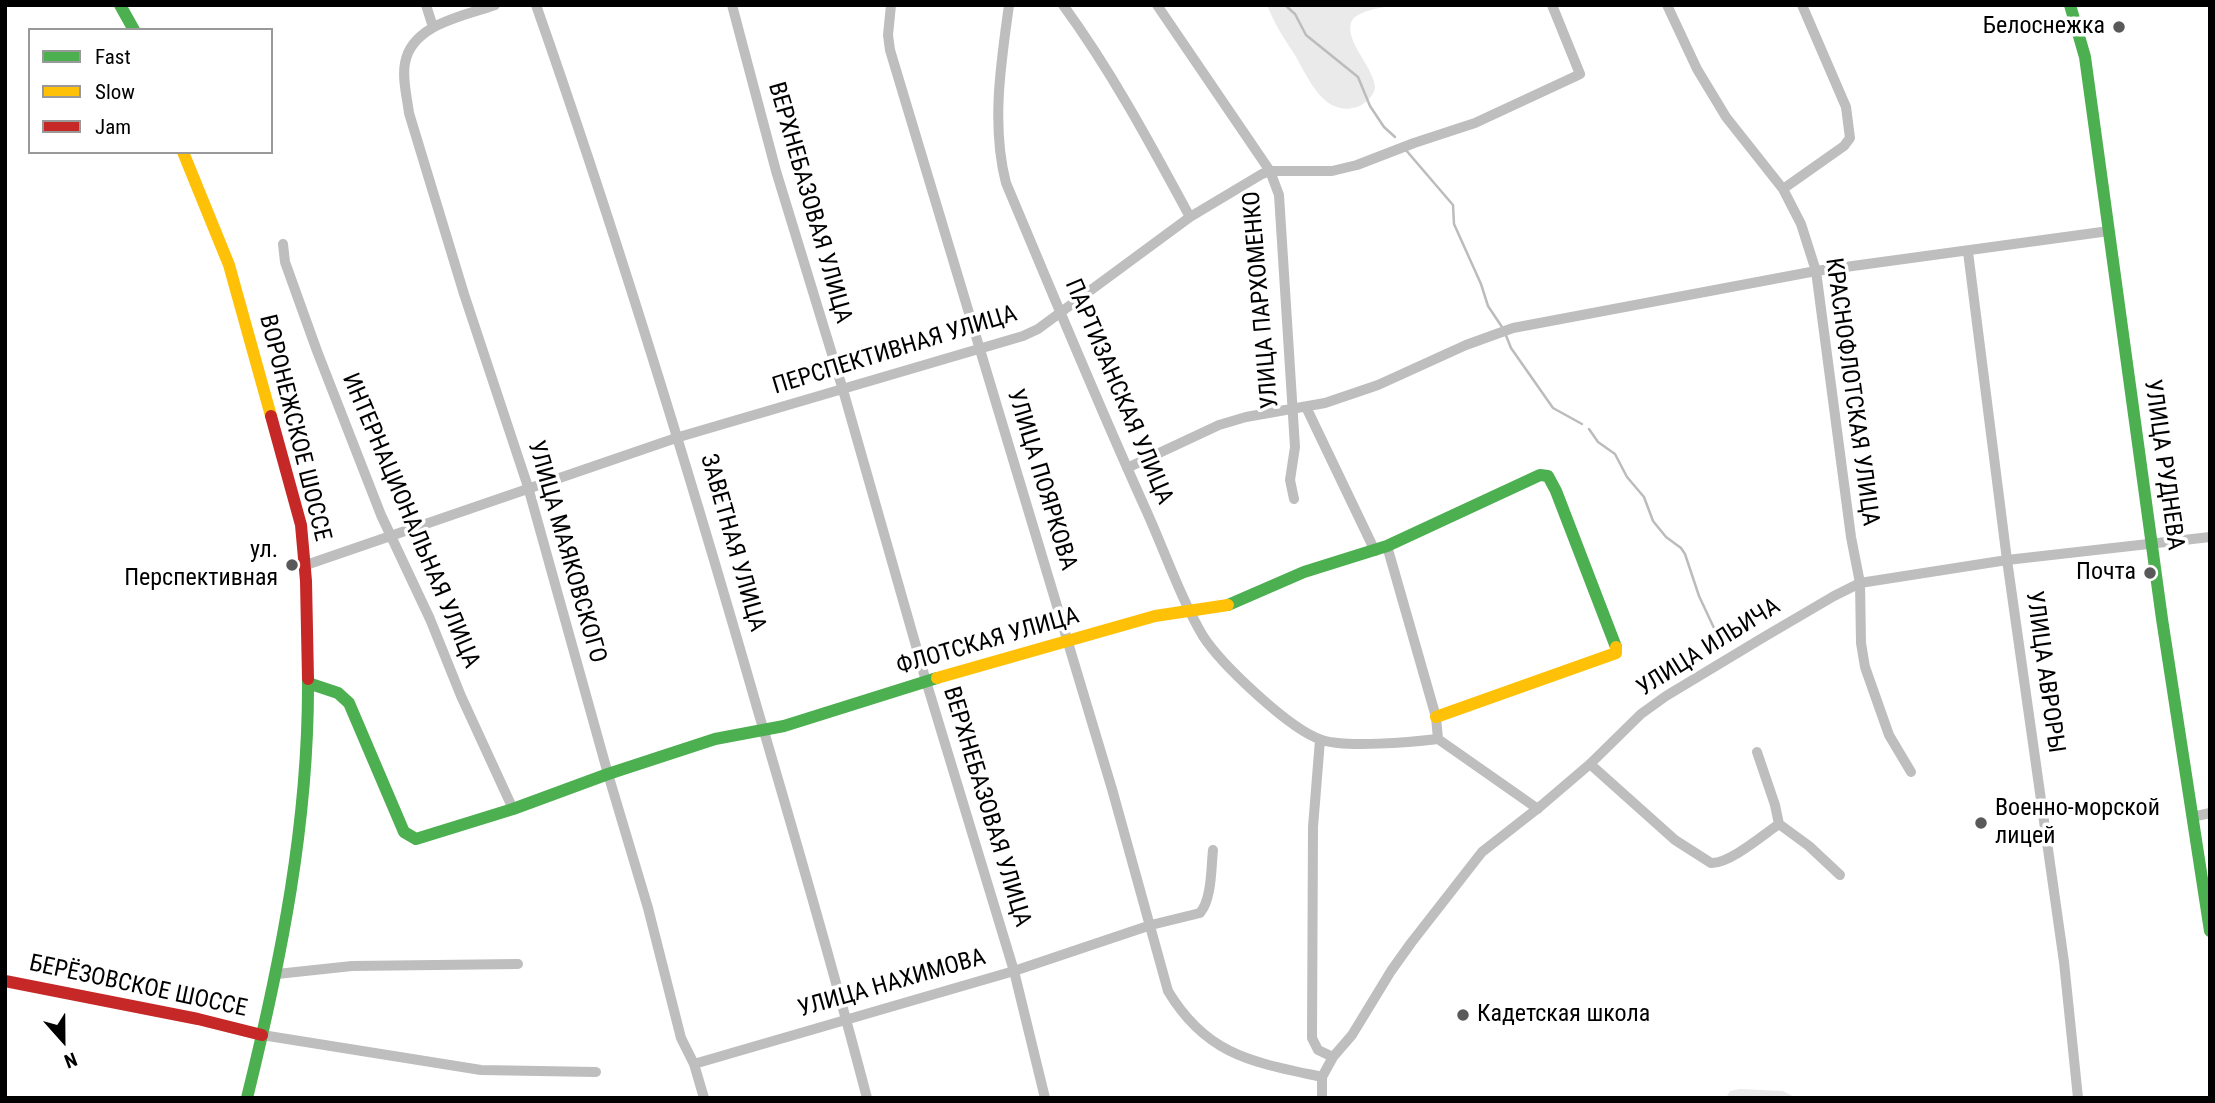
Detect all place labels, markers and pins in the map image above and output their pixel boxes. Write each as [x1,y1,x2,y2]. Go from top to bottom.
place label: Белоснежка [1983,13,2105,41]
marker: Белоснежка [2111,19,2127,35]
place label: ул. Перспективная [124,537,278,593]
marker: ул. Перспективная [284,557,300,573]
place label: Почта [2076,559,2136,587]
marker: Почта [2142,565,2158,581]
place label: Военно-морской лицей [1995,795,2160,851]
marker: Военно-морской лицей [1973,815,1989,831]
place label: Кадетская школа [1477,1001,1650,1029]
marker: Кадетская школа [1455,1007,1471,1023]

